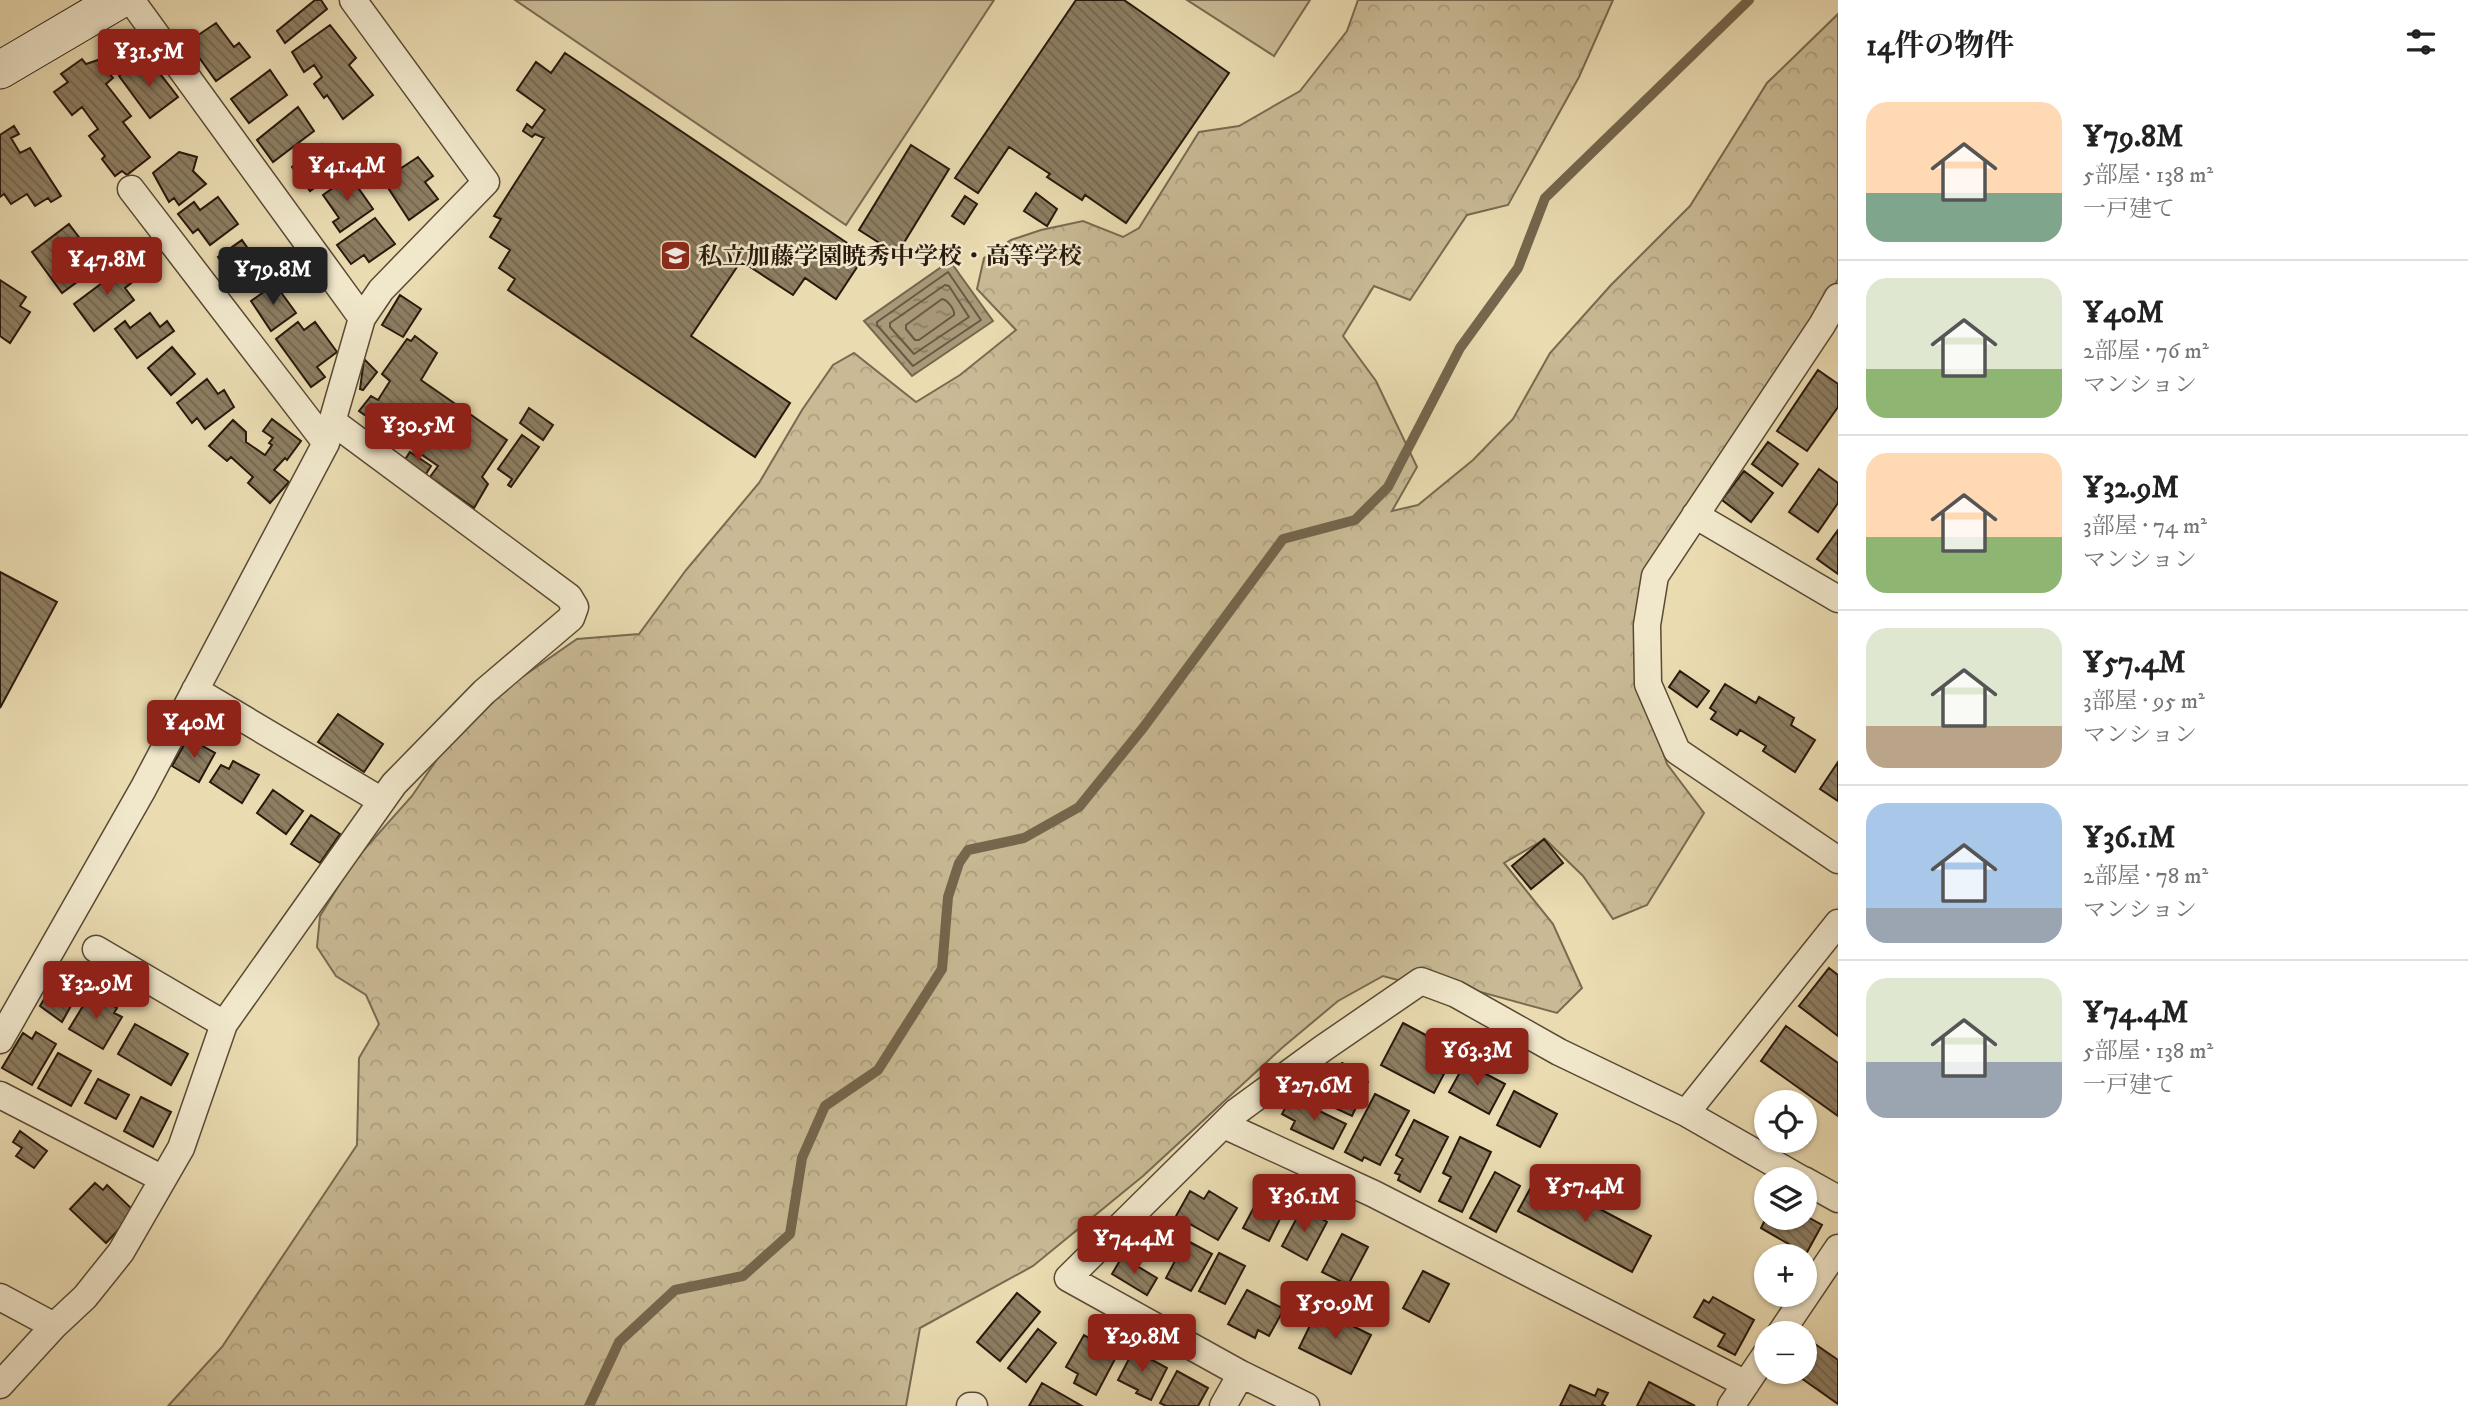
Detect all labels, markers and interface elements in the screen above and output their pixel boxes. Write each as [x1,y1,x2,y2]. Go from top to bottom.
icon: filters [2402,23,2440,61]
text: 14件の物件 [1866,28,2014,65]
pin: ¥31.5M [92,29,206,89]
text: ¥31.5M [114,37,184,66]
text: ¥79.8M [2083,119,2183,156]
icon: home [1922,130,2006,214]
pin: ¥41.4M [290,144,404,203]
text: ¥41.4M [308,151,386,180]
text: 5部屋 · 138 m² [2083,161,2213,190]
text: 一戸建て [2083,195,2175,224]
pin: ¥47.8M [50,238,164,297]
school or university icon: 私立加藤学園暁秀中学校・高等学校 [658,239,692,273]
place label: 私立加藤学園暁秀中学校・高等学校 [698,242,1082,272]
text: ¥47.8M [68,245,146,274]
pin: ¥79.8M [216,247,330,307]
text: ¥79.8M [234,255,312,284]
text: ¥40M [2083,295,2164,332]
icon: home [1922,306,2006,390]
text: 2部屋 · 76 m² [2083,337,2209,366]
text: マンション [2083,371,2197,400]
pin: ¥30.5M [361,404,475,463]
text: ¥30.5M [381,411,455,440]
text: ¥32.9M [2083,470,2179,507]
icon: home [1922,481,2006,565]
text: 3部屋 · 74 m² [2083,512,2207,541]
text: マンション [2083,546,2197,575]
text: ¥57.4M [2083,645,2186,682]
icon: home [1922,656,2006,740]
text: 3部屋 · 95 m² [2083,687,2205,716]
pin: ¥40M [153,700,235,760]
text: ¥40M [163,708,225,737]
text: マンション [2083,721,2197,750]
text: ¥36.1M [2083,820,2175,857]
icon: home [1922,831,2006,915]
text: 2部屋 · 78 m² [2083,862,2208,891]
text: マンション [2083,896,2197,925]
pin: ¥32.9M [39,962,153,1021]
text: ¥32.9M [59,969,133,998]
text: ¥74.4M [2083,995,2189,1032]
icon: home [1922,1006,2006,1090]
pin: ¥63.3M [1420,1028,1534,1088]
text: ¥63.3M [1441,1036,1513,1065]
text: 5部屋 · 138 m² [2083,1037,2213,1066]
pin: ¥27.6M [1257,1064,1371,1123]
text: ¥27.6M [1276,1071,1352,1100]
text: 一戸建て [2083,1071,2175,1100]
map controls [1754,1090,1817,1384]
button: locate [1754,1090,1817,1153]
pin: ¥57.4M [1528,1164,1642,1224]
button: layers [1754,1167,1817,1230]
text: ¥57.4M [1546,1172,1624,1201]
pin: ¥36.1M [1247,1174,1361,1234]
text: ¥36.1M [1269,1182,1339,1211]
pin: ¥74.4M [1077,1216,1191,1276]
text: ¥74.4M [1094,1224,1174,1253]
button: + [1754,1244,1817,1307]
pin: ¥50.9M [1278,1282,1392,1341]
text: ¥50.9M [1296,1289,1374,1318]
pin: ¥29.8M [1085,1314,1199,1374]
button: − [1754,1321,1817,1384]
text: ¥29.8M [1104,1322,1180,1351]

